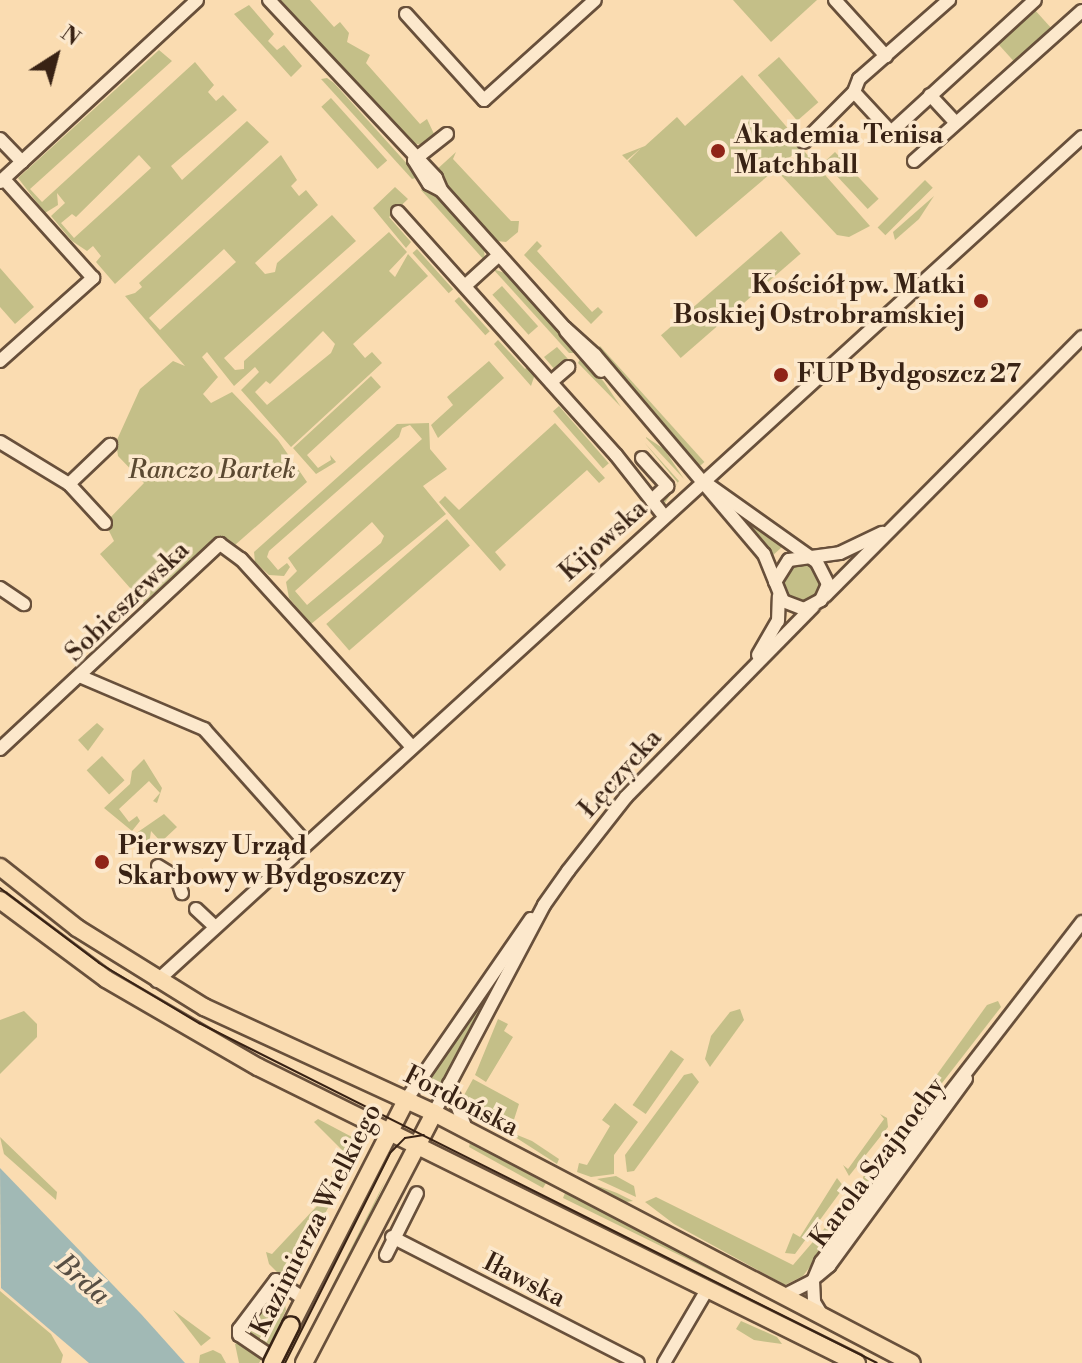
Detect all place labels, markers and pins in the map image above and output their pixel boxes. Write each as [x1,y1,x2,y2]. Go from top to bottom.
place label: Akademia Tenisa Matchball [734,120,943,182]
marker: Akademia Tenisa Matchball [709,142,727,160]
place label: Kościół pw. Matki Boskiej Ostrobramskiej [673,270,965,332]
marker: Kościół pw. Matki Boskiej Ostrobramskiej [972,292,990,310]
place label: FUP Bydgoszcz 27 [797,359,1021,391]
marker: FUP Bydgoszcz 27 [772,366,790,384]
place label: Pierwszy Urząd Skarbowy w Bydgoszczy [118,831,405,892]
marker: Pierwszy Urząd Skarbowy w Bydgoszczy [93,853,111,871]

